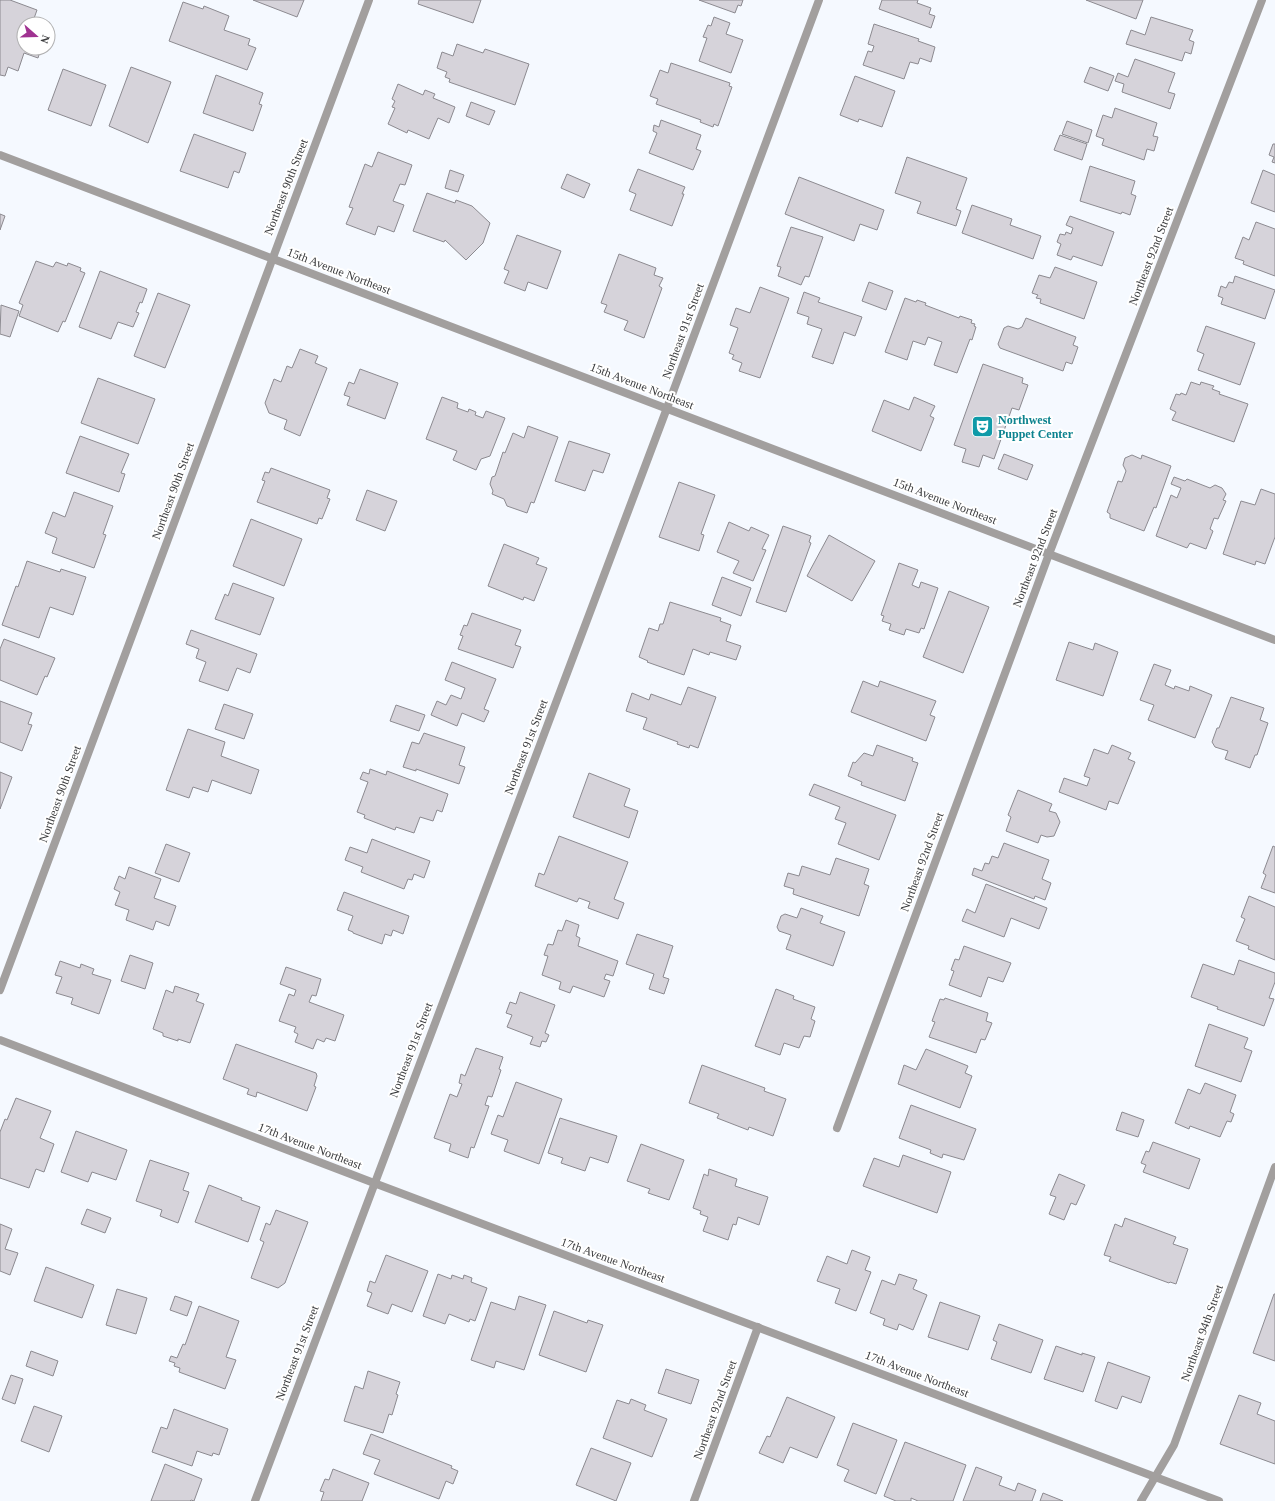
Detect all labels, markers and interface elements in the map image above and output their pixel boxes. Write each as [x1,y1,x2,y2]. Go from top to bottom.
north arrow [16,16,56,56]
text: N [38,34,52,45]
street label: Northeast 90th Street [261,136,311,237]
street label: Northeast 92nd Street [1126,204,1177,307]
street label: 15th Avenue Northeast [285,245,393,297]
street label: Northeast 91st Street [659,281,707,381]
street label: 15th Avenue Northeast [588,360,696,412]
place label: Northwest Puppet Center [998,413,1074,441]
theatre icon: Northwest Puppet Center [970,414,996,440]
street label: Northeast 90th Street [149,440,197,541]
street label: 15th Avenue Northeast [891,475,999,527]
street label: Northeast 92nd Street [1010,506,1061,609]
street label: Northeast 91st Street [501,697,551,796]
street label: Northeast 90th Street [36,743,84,844]
street label: Northeast 92nd Street [898,810,947,914]
street label: Northeast 91st Street [386,1000,436,1099]
street label: 17th Avenue Northeast [256,1120,364,1172]
street label: 17th Avenue Northeast [559,1235,668,1286]
street label: Northeast 94th Street [1178,1282,1226,1383]
street label: Northeast 91st Street [272,1303,322,1402]
street label: 17th Avenue Northeast [863,1348,971,1400]
street label: Northeast 92nd Street [691,1358,740,1462]

